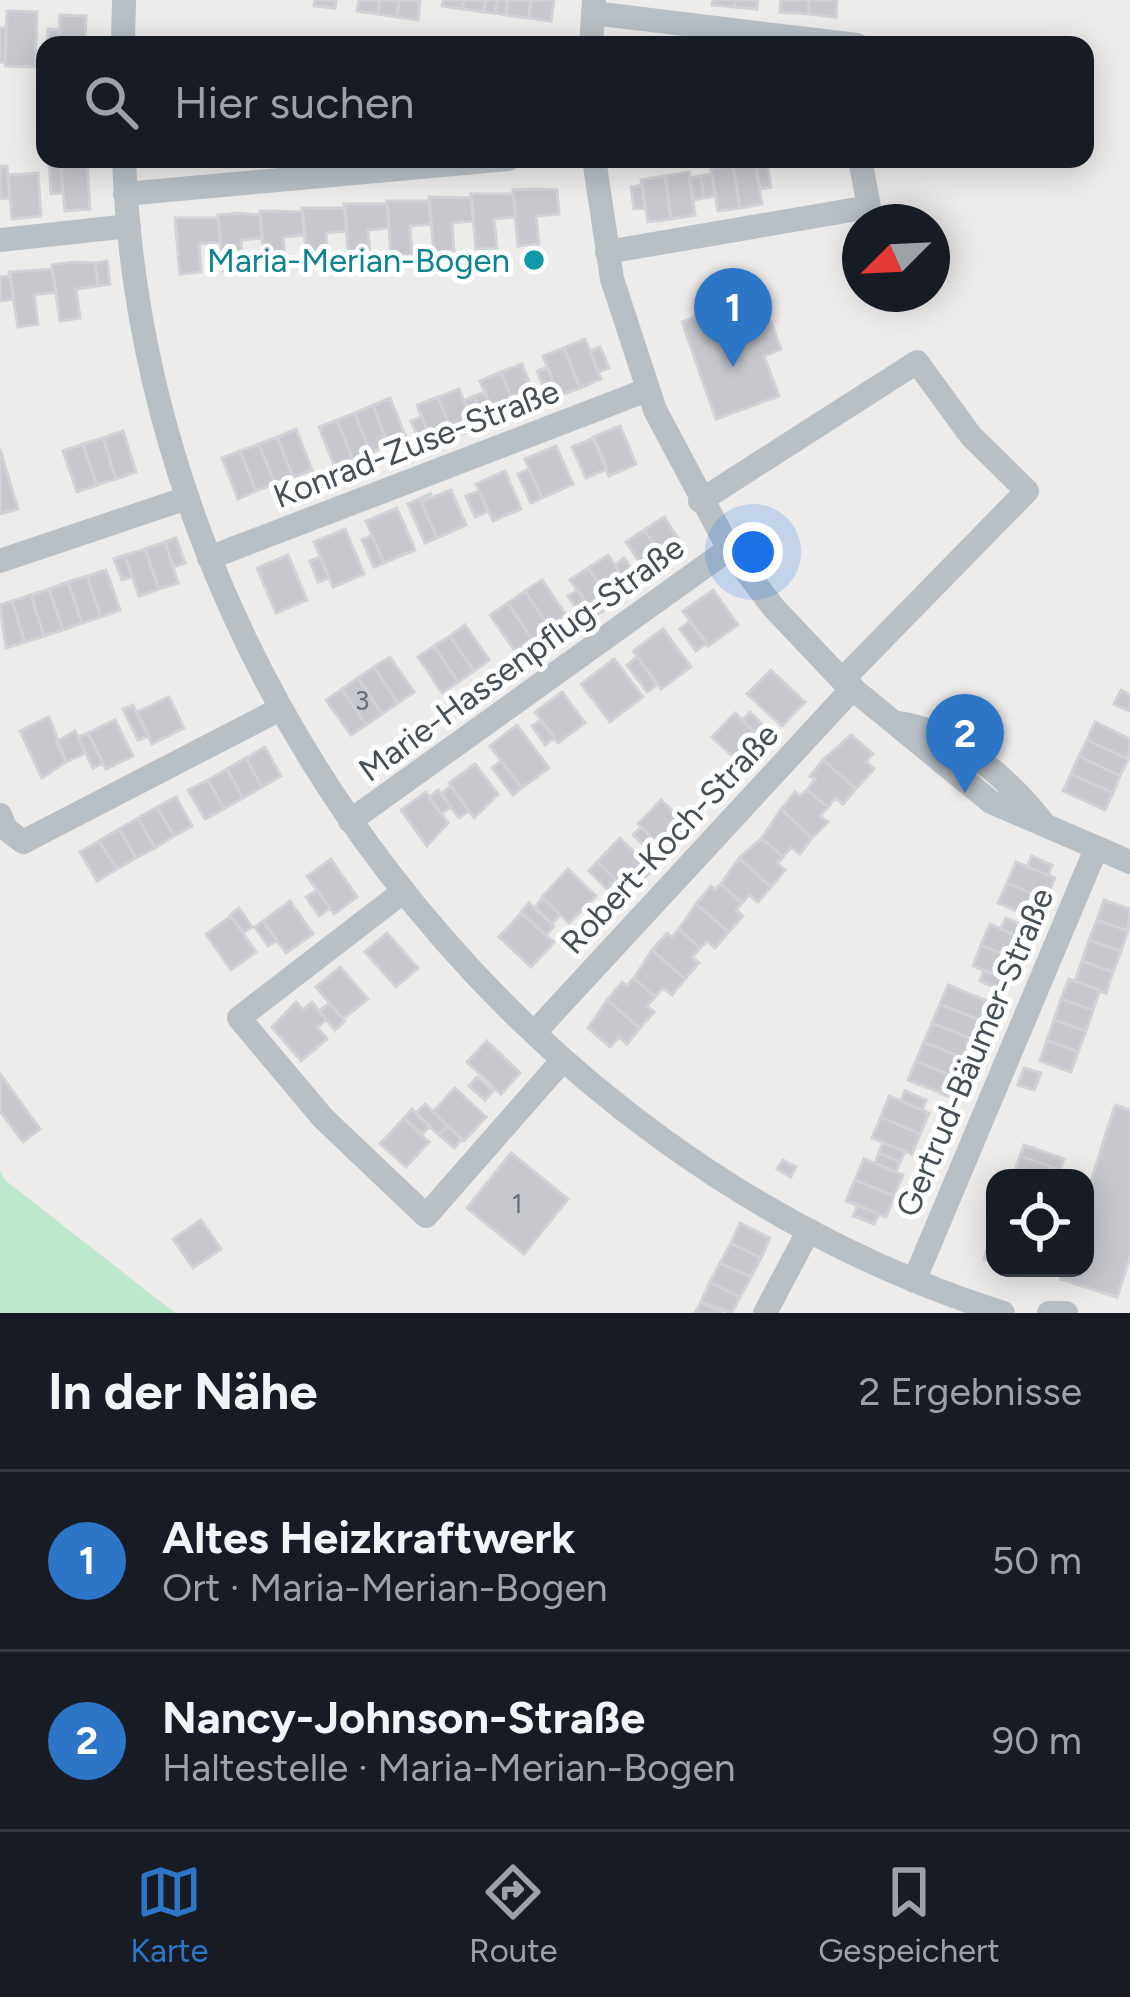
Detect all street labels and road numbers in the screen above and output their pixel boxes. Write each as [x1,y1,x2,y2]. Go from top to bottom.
street label: Konrad-Zuse-Straße [268,371,564,516]
street label: Marie-Hassenpflug-Straße [351,527,691,789]
street label: Robert-Koch-Straße [552,715,786,962]
street label: Gertrud-Bäumer-Straße [888,882,1061,1222]

